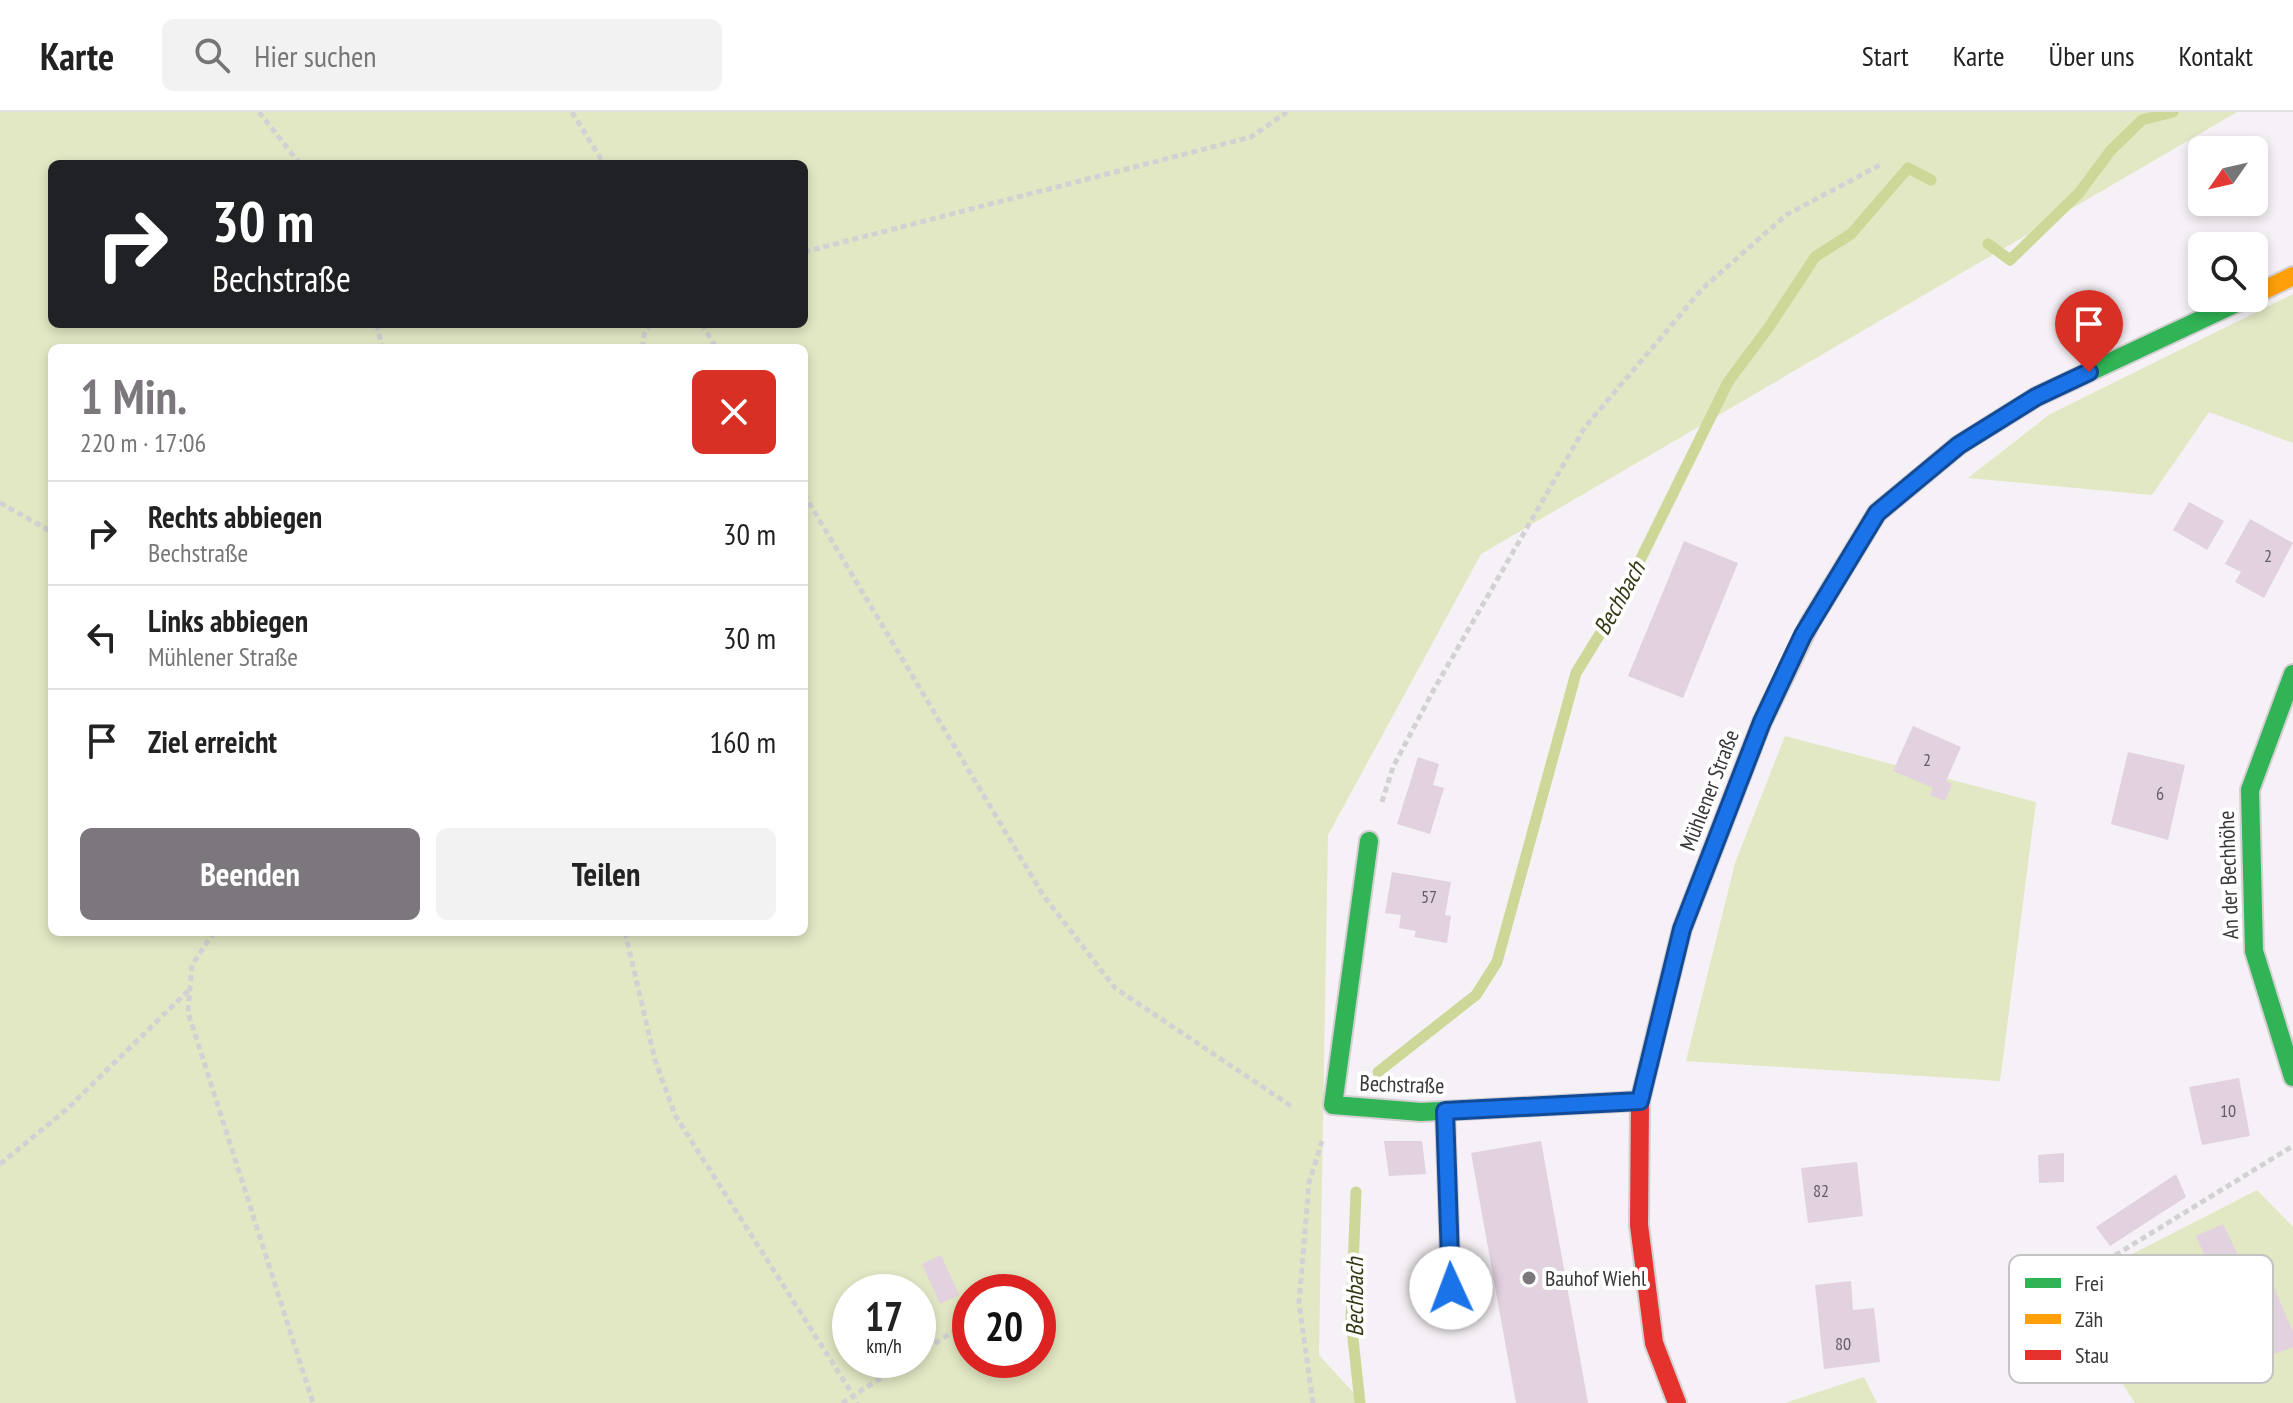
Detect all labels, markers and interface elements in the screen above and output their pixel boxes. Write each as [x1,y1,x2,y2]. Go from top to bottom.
search box [162,19,722,91]
text: Karte [40,31,114,80]
icon: search [190,33,234,77]
text: Hier suchen [254,36,376,75]
text: Start [1862,37,1909,74]
text: Karte [1953,37,2005,74]
text: Über uns [2049,37,2134,74]
text: Kontakt [2178,37,2253,74]
north arrow [2188,136,2268,216]
map controls [2188,136,2268,312]
text: 30 m [212,185,314,257]
icon: right [80,192,184,296]
button: search [2188,232,2268,312]
text: Bechstraße [212,255,351,302]
pin [2055,290,2123,372]
icon: arrive [2067,302,2111,346]
text: 1 Min. [80,365,187,427]
button: close [692,370,776,454]
text: 220 m · 17:06 [80,426,206,459]
text: Rechts abbiegen [148,497,322,536]
icon: right [80,511,124,555]
text: 30 m [723,514,776,553]
text: Bechstraße [148,536,248,569]
house number: 2 [2264,544,2272,567]
water label: Bechbach [1586,555,1652,640]
text: Links abbiegen [148,601,308,640]
icon: left [80,615,124,659]
text: 30 m [723,618,776,657]
text: Mühlener Straße [148,640,298,673]
icon: arrive [80,719,124,763]
text: Ziel erreicht [148,722,277,761]
text: 160 m [710,722,776,761]
street label: Mühlener Straße [1673,726,1745,854]
house number: 2 [1923,748,1931,771]
house number: 6 [2156,782,2164,805]
street label: An der Bechhöhe [2212,810,2244,940]
button: Beenden [80,828,420,920]
button: Teilen [436,828,776,920]
house number: 57 [1421,885,1437,908]
street label: Bechstraße [1359,1069,1445,1099]
house number: 10 [2220,1099,2236,1122]
house number: 82 [1813,1179,1829,1202]
position arrow [1409,1246,1493,1330]
legend [2009,1255,2273,1383]
water label: Bechbach [1339,1256,1370,1337]
place label: Bauhof Wiehl [1545,1264,1647,1292]
marker: Bauhof Wiehl [1520,1269,1538,1287]
text: Frei [2075,1269,2104,1297]
speed limit sign: 20 [952,1274,1056,1378]
text: 17 [865,1290,903,1342]
text: Zäh [2075,1305,2103,1333]
house number: 80 [1835,1332,1851,1355]
text: km/h [866,1333,902,1359]
text: Stau [2075,1341,2109,1369]

